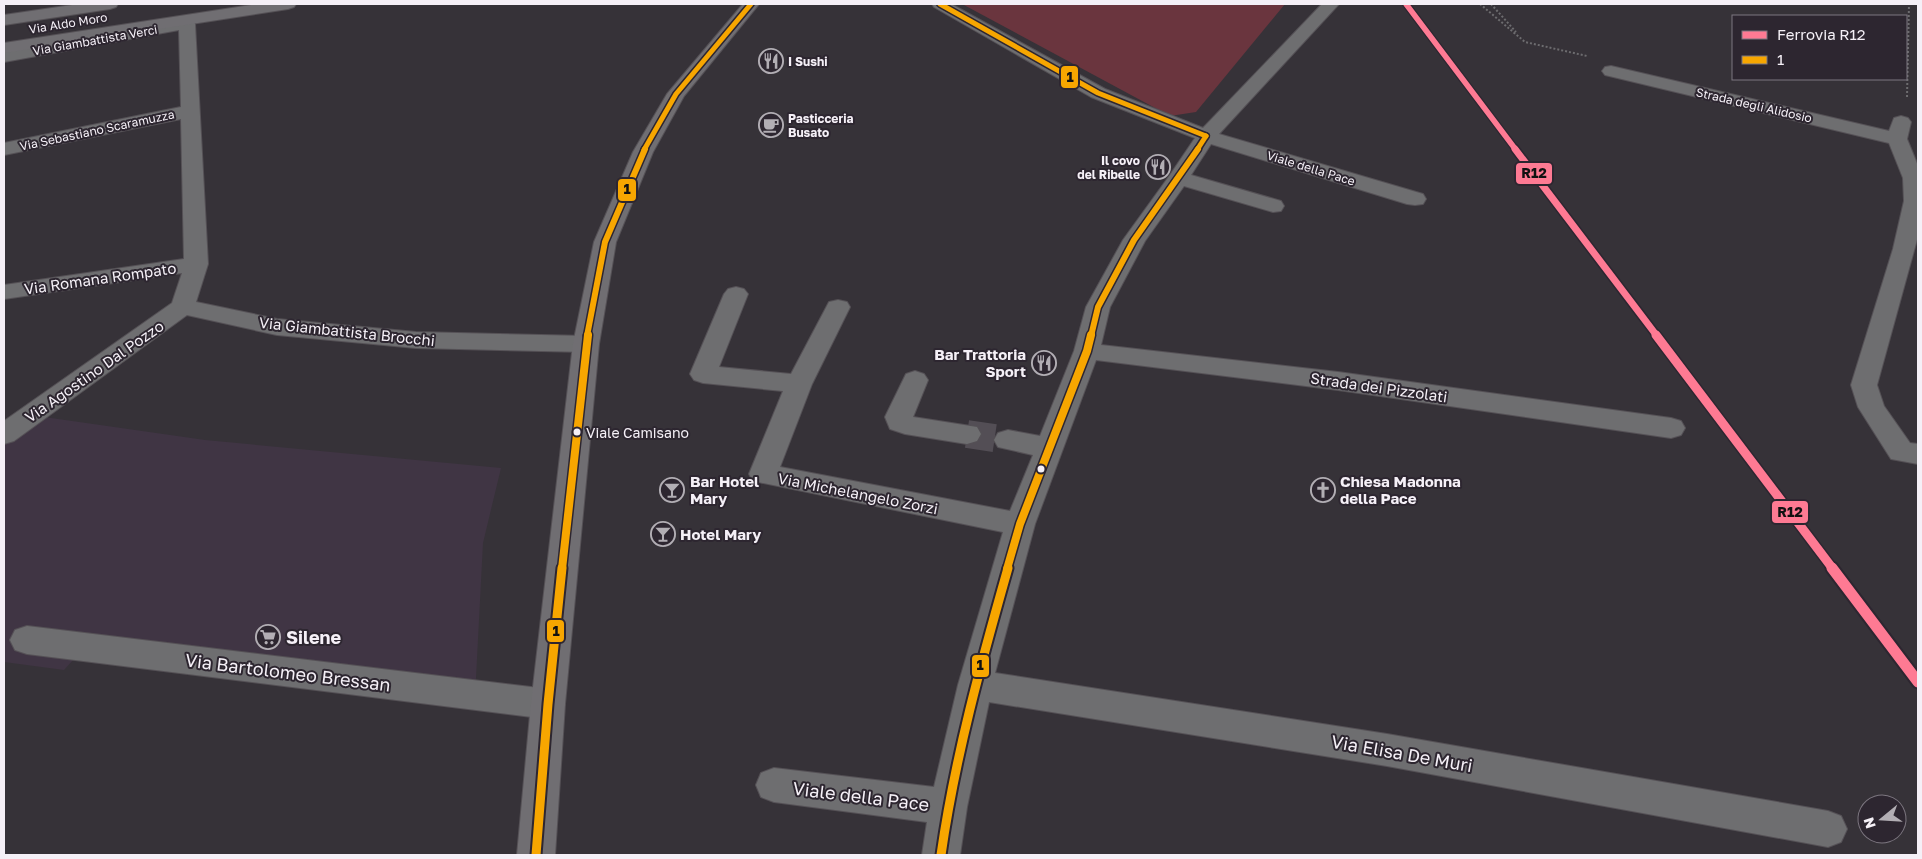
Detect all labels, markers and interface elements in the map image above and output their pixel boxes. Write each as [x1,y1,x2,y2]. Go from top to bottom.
street label: Via Aldo Moro [28,9,108,37]
legend [1732,15,1907,80]
street label: Via Giambattista Verci [31,22,159,58]
text: Ferrovia R12 [1777,25,1866,43]
restaurant icon: I Sushi [758,48,784,74]
text: 1 [1777,50,1784,68]
place label: I Sushi [788,54,828,69]
line badge: 1 [1060,65,1079,89]
text: 1 [1066,68,1074,85]
street label: Strada degli Alidosio [1694,84,1814,126]
street label: Via Sebastiano Scaramuzza [18,106,176,154]
place label: Pasticceria Busato [788,111,853,140]
cafe icon: Pasticceria Busato [758,112,784,138]
street label: Viale della Pace [1265,147,1357,189]
place label: Il covo del Ribelle [1077,153,1140,182]
restaurant icon: Il covo del Ribelle [1145,154,1171,180]
line badge: R12 [1515,162,1553,185]
text: R12 [1521,164,1547,181]
line badge: 1 [617,178,637,202]
text: 1 [623,180,631,197]
street label: Via Romana Rompato [23,258,177,298]
street label: Via Giambattista Brocchi [258,313,436,349]
street label: Via Agostino Dal Pozzo [21,316,167,426]
place label: Bar Trattoria Sport [934,345,1026,380]
restaurant icon: Bar Trattoria Sport [1031,350,1057,376]
street label: Strada dei Pizzolati [1309,368,1449,406]
place label: Viale Camisano [586,424,689,441]
marker: Viale Camisano [572,427,582,437]
unlabelled marker [1036,464,1046,474]
street label: Via Michelangelo Zorzi [777,469,939,517]
place label: Bar Hotel Mary [690,472,759,507]
place label: Chiesa Madonna della Pace [1340,472,1461,507]
bar icon: Bar Hotel Mary [659,477,685,503]
church icon: Chiesa Madonna della Pace [1310,477,1336,503]
line badge: R12 [1771,500,1809,524]
text: R12 [1777,503,1803,520]
bar icon: Hotel Mary [650,521,676,547]
place label: Hotel Mary [680,525,761,543]
line badge: 1 [546,619,565,643]
text: 1 [552,622,560,639]
supermarket icon: Silene [255,624,281,650]
place label: Silene [286,626,341,648]
street label: Via Bartolomeo Bressan [184,648,392,696]
line badge: 1 [971,654,990,678]
text: 1 [976,656,984,673]
street label: Via Elisa De Muri [1330,730,1474,776]
street label: Viale della Pace [792,777,930,815]
north arrow [1857,794,1907,844]
text: N [1859,815,1879,831]

